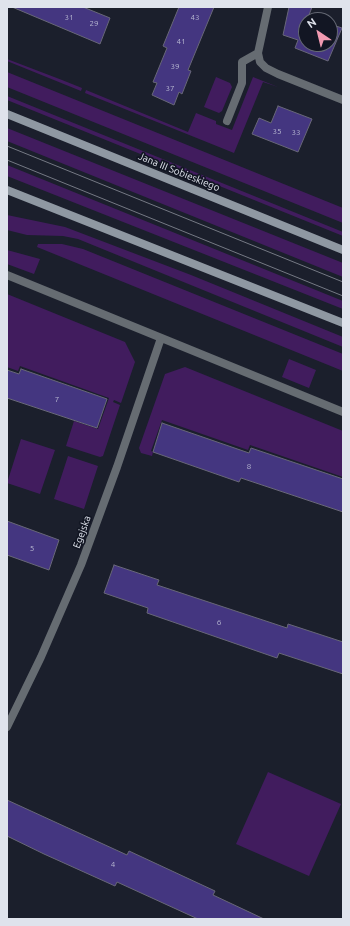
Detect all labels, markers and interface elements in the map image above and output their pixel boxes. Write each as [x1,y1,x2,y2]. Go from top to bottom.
house number: 31 [64,12,74,22]
house number: 43 [190,12,200,22]
north arrow [298,12,338,52]
text: N [305,16,318,30]
house number: 29 [89,18,99,28]
house number: 41 [176,36,186,46]
house number: 39 [170,61,180,71]
house number: 37 [165,83,175,93]
house number: 35 [272,126,282,136]
house number: 33 [291,127,301,137]
street label: Jana III Sobieskiego [136,150,222,194]
house number: 7 [55,394,59,404]
house number: 8 [247,461,251,471]
street label: Egejska [71,514,93,550]
house number: 5 [30,543,34,553]
house number: 6 [217,617,221,627]
house number: 4 [111,859,115,869]

